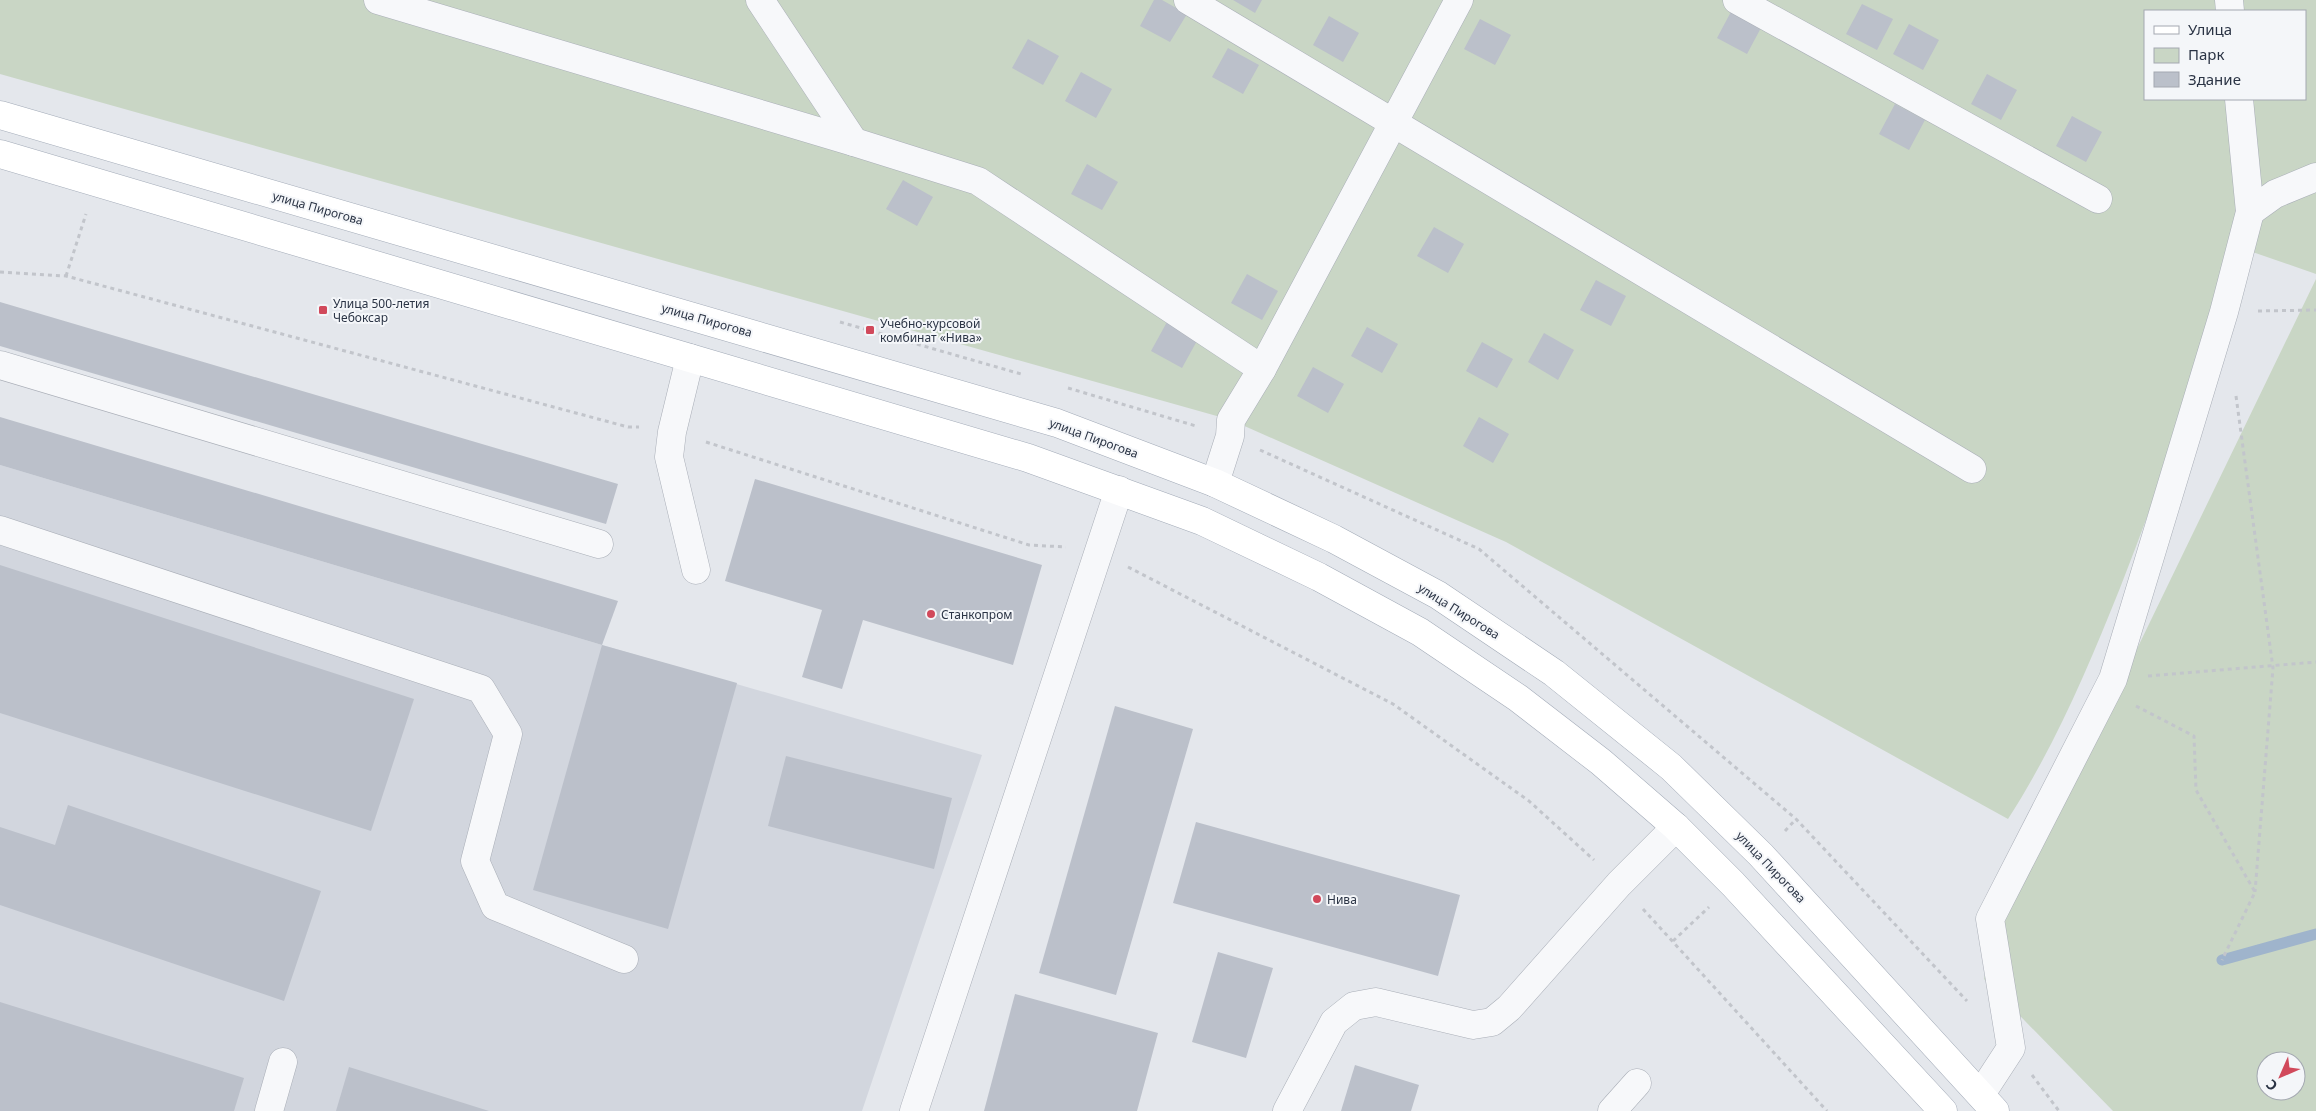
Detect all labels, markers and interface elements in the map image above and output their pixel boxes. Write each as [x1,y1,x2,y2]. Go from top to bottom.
legend [2144,10,2306,100]
text: Улица [2188,19,2232,39]
text: Парк [2188,44,2224,64]
text: Здание [2188,69,2241,89]
street label: улица Пирогова [271,187,365,229]
place label: Улица 500-летия Чебоксар [333,295,429,326]
street label: улица Пирогова [660,299,754,341]
marker: Улица 500-летия Чебоксар [317,304,329,316]
place label: Учебно-курсовой комбинат «Нива» [880,315,982,346]
marker: Учебно-курсовой комбинат «Нива» [864,324,876,336]
street label: улица Пирогова [1047,414,1141,462]
street label: улица Пирогова [1415,579,1503,643]
place label: Станкопром [941,606,1012,623]
marker: Станкопром [925,608,937,620]
street label: улица Пирогова [1732,827,1810,907]
place label: Нива [1327,891,1357,908]
marker: Нива [1311,893,1323,905]
north arrow [2256,1051,2306,1101]
text: С [2262,1076,2281,1095]

